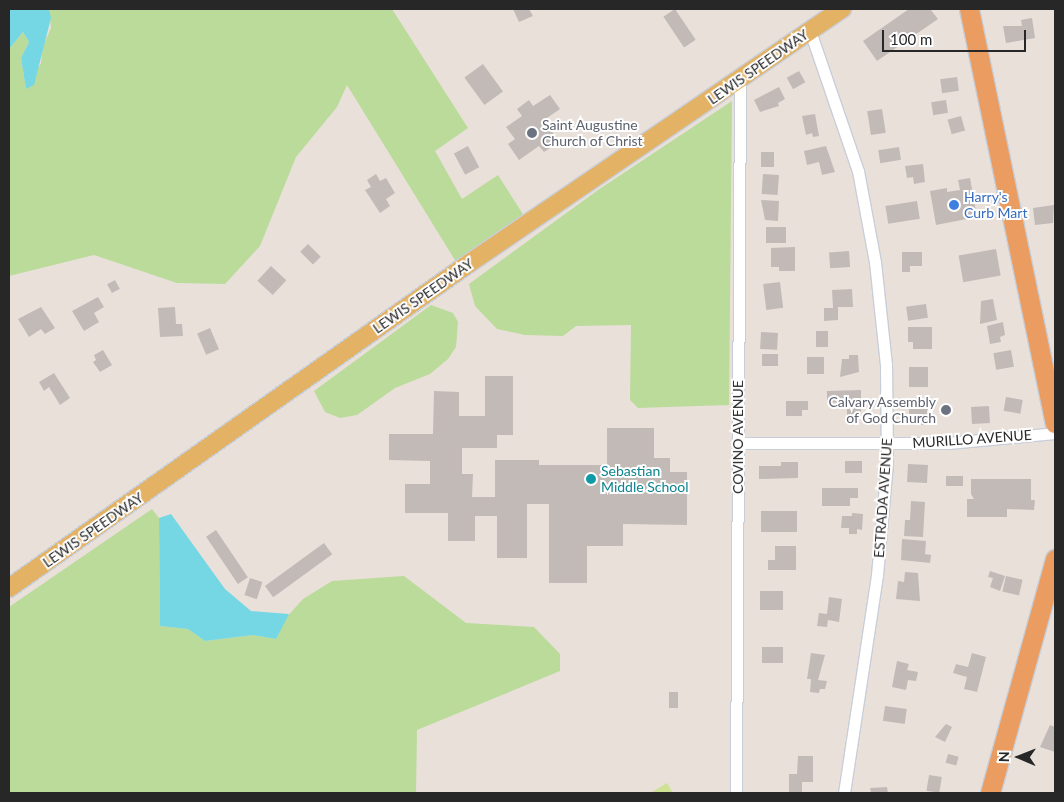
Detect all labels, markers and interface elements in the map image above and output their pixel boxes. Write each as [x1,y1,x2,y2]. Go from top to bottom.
scale bar [884,20,1028,52]
street label: LEWIS SPEEDWAY [705,26,811,108]
text: 100 m [890,30,932,48]
place label: Saint Augustine Church of Christ [542,117,643,150]
marker: Saint Augustine Church of Christ [526,127,538,139]
place label: Harry's Curb Mart [964,189,1027,222]
marker: Harry's Curb Mart [948,199,960,211]
street label: LEWIS SPEEDWAY [370,255,476,337]
street label: COVINO AVENUE [730,380,746,494]
place label: Calvary Assembly of God Church [828,394,936,427]
marker: Calvary Assembly of God Church [940,404,952,416]
street label: MURILLO AVENUE [912,426,1032,452]
street label: ESTRADA AVENUE [870,437,896,559]
place label: Sebastian Middle School [601,463,688,496]
marker: Sebastian Middle School [585,473,597,485]
street label: LEWIS SPEEDWAY [40,489,146,571]
north arrow [994,732,1044,782]
text: N [995,751,1012,762]

